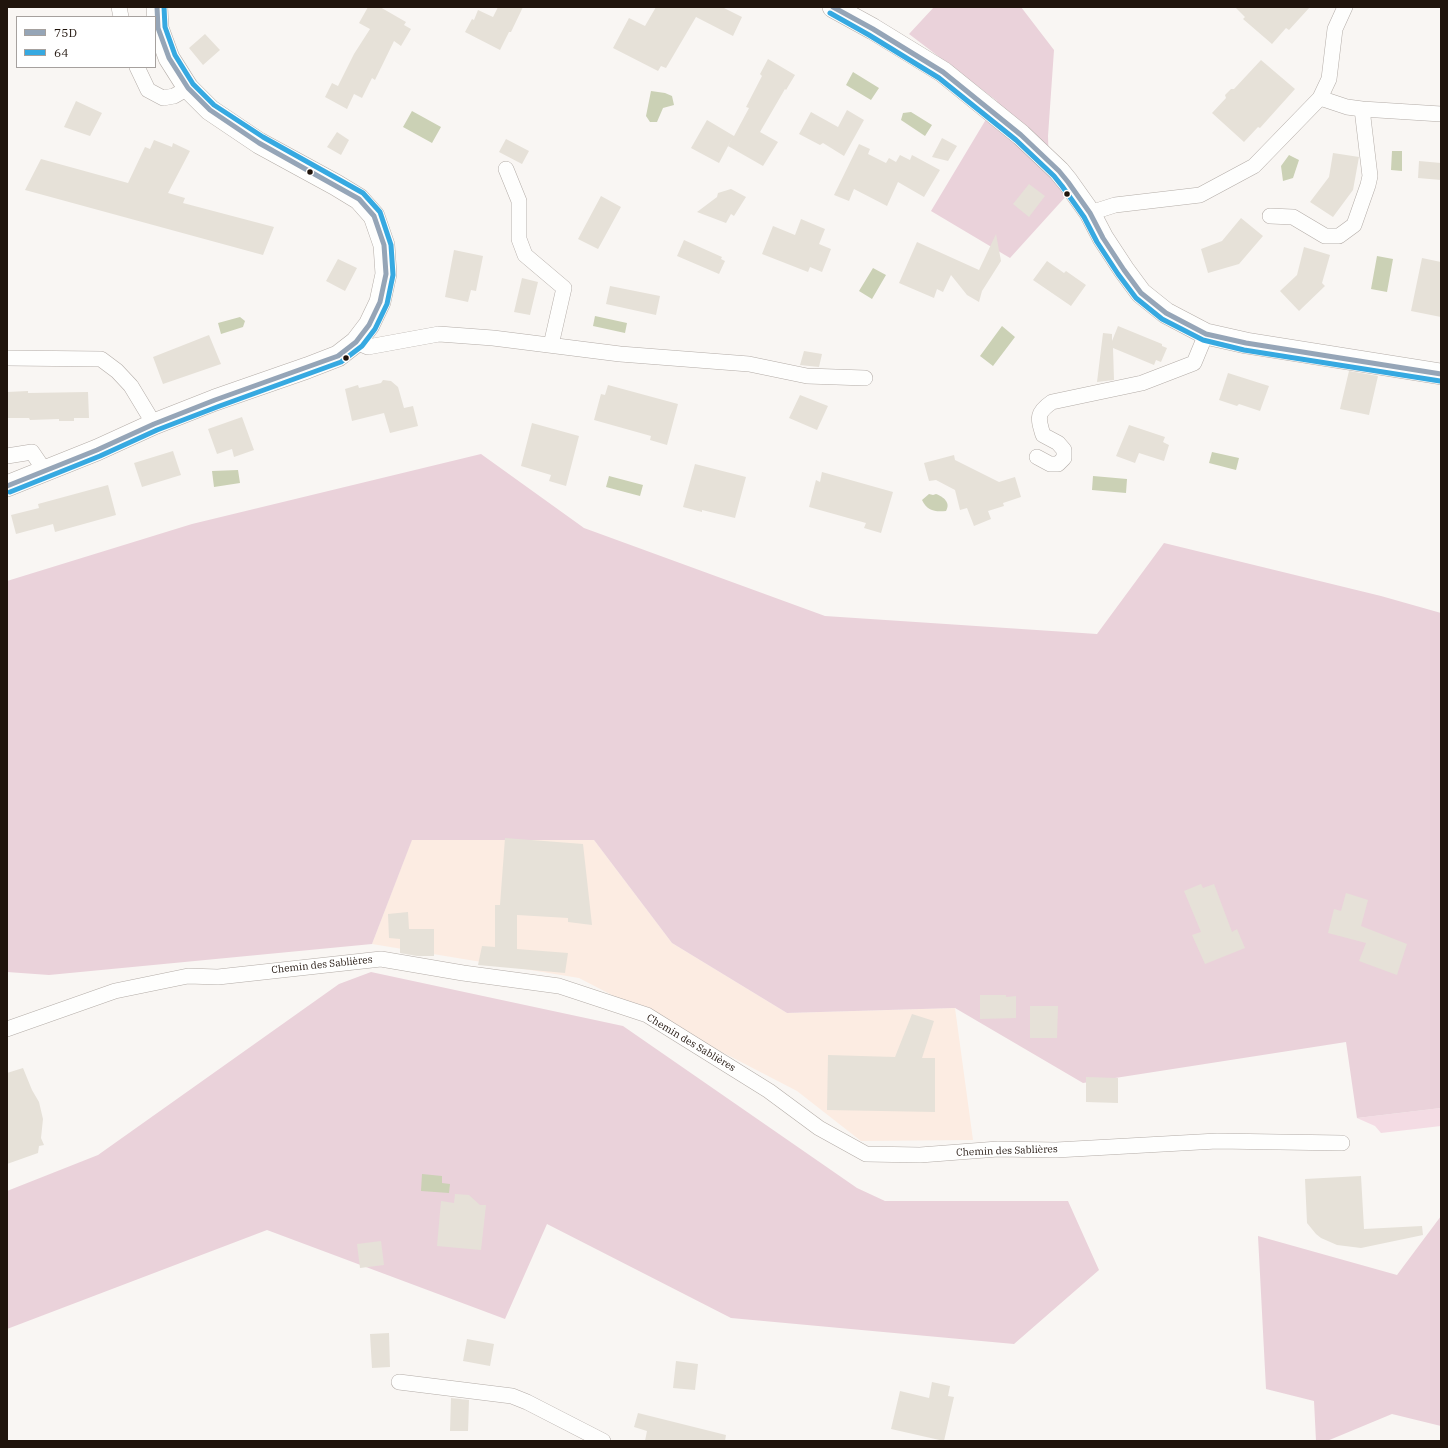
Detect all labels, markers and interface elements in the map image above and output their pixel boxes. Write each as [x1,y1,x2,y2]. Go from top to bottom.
legend [16,16,156,68]
text: 75D [54,25,77,40]
text: 64 [54,45,68,60]
unlabelled marker [305,167,315,177]
unlabelled marker [1062,189,1072,199]
unlabelled marker [341,353,351,363]
street label: Chemin des Sablières [271,954,373,976]
street label: Chemin des Sablières [644,1012,738,1074]
street label: Chemin des Sablières [956,1143,1058,1159]

